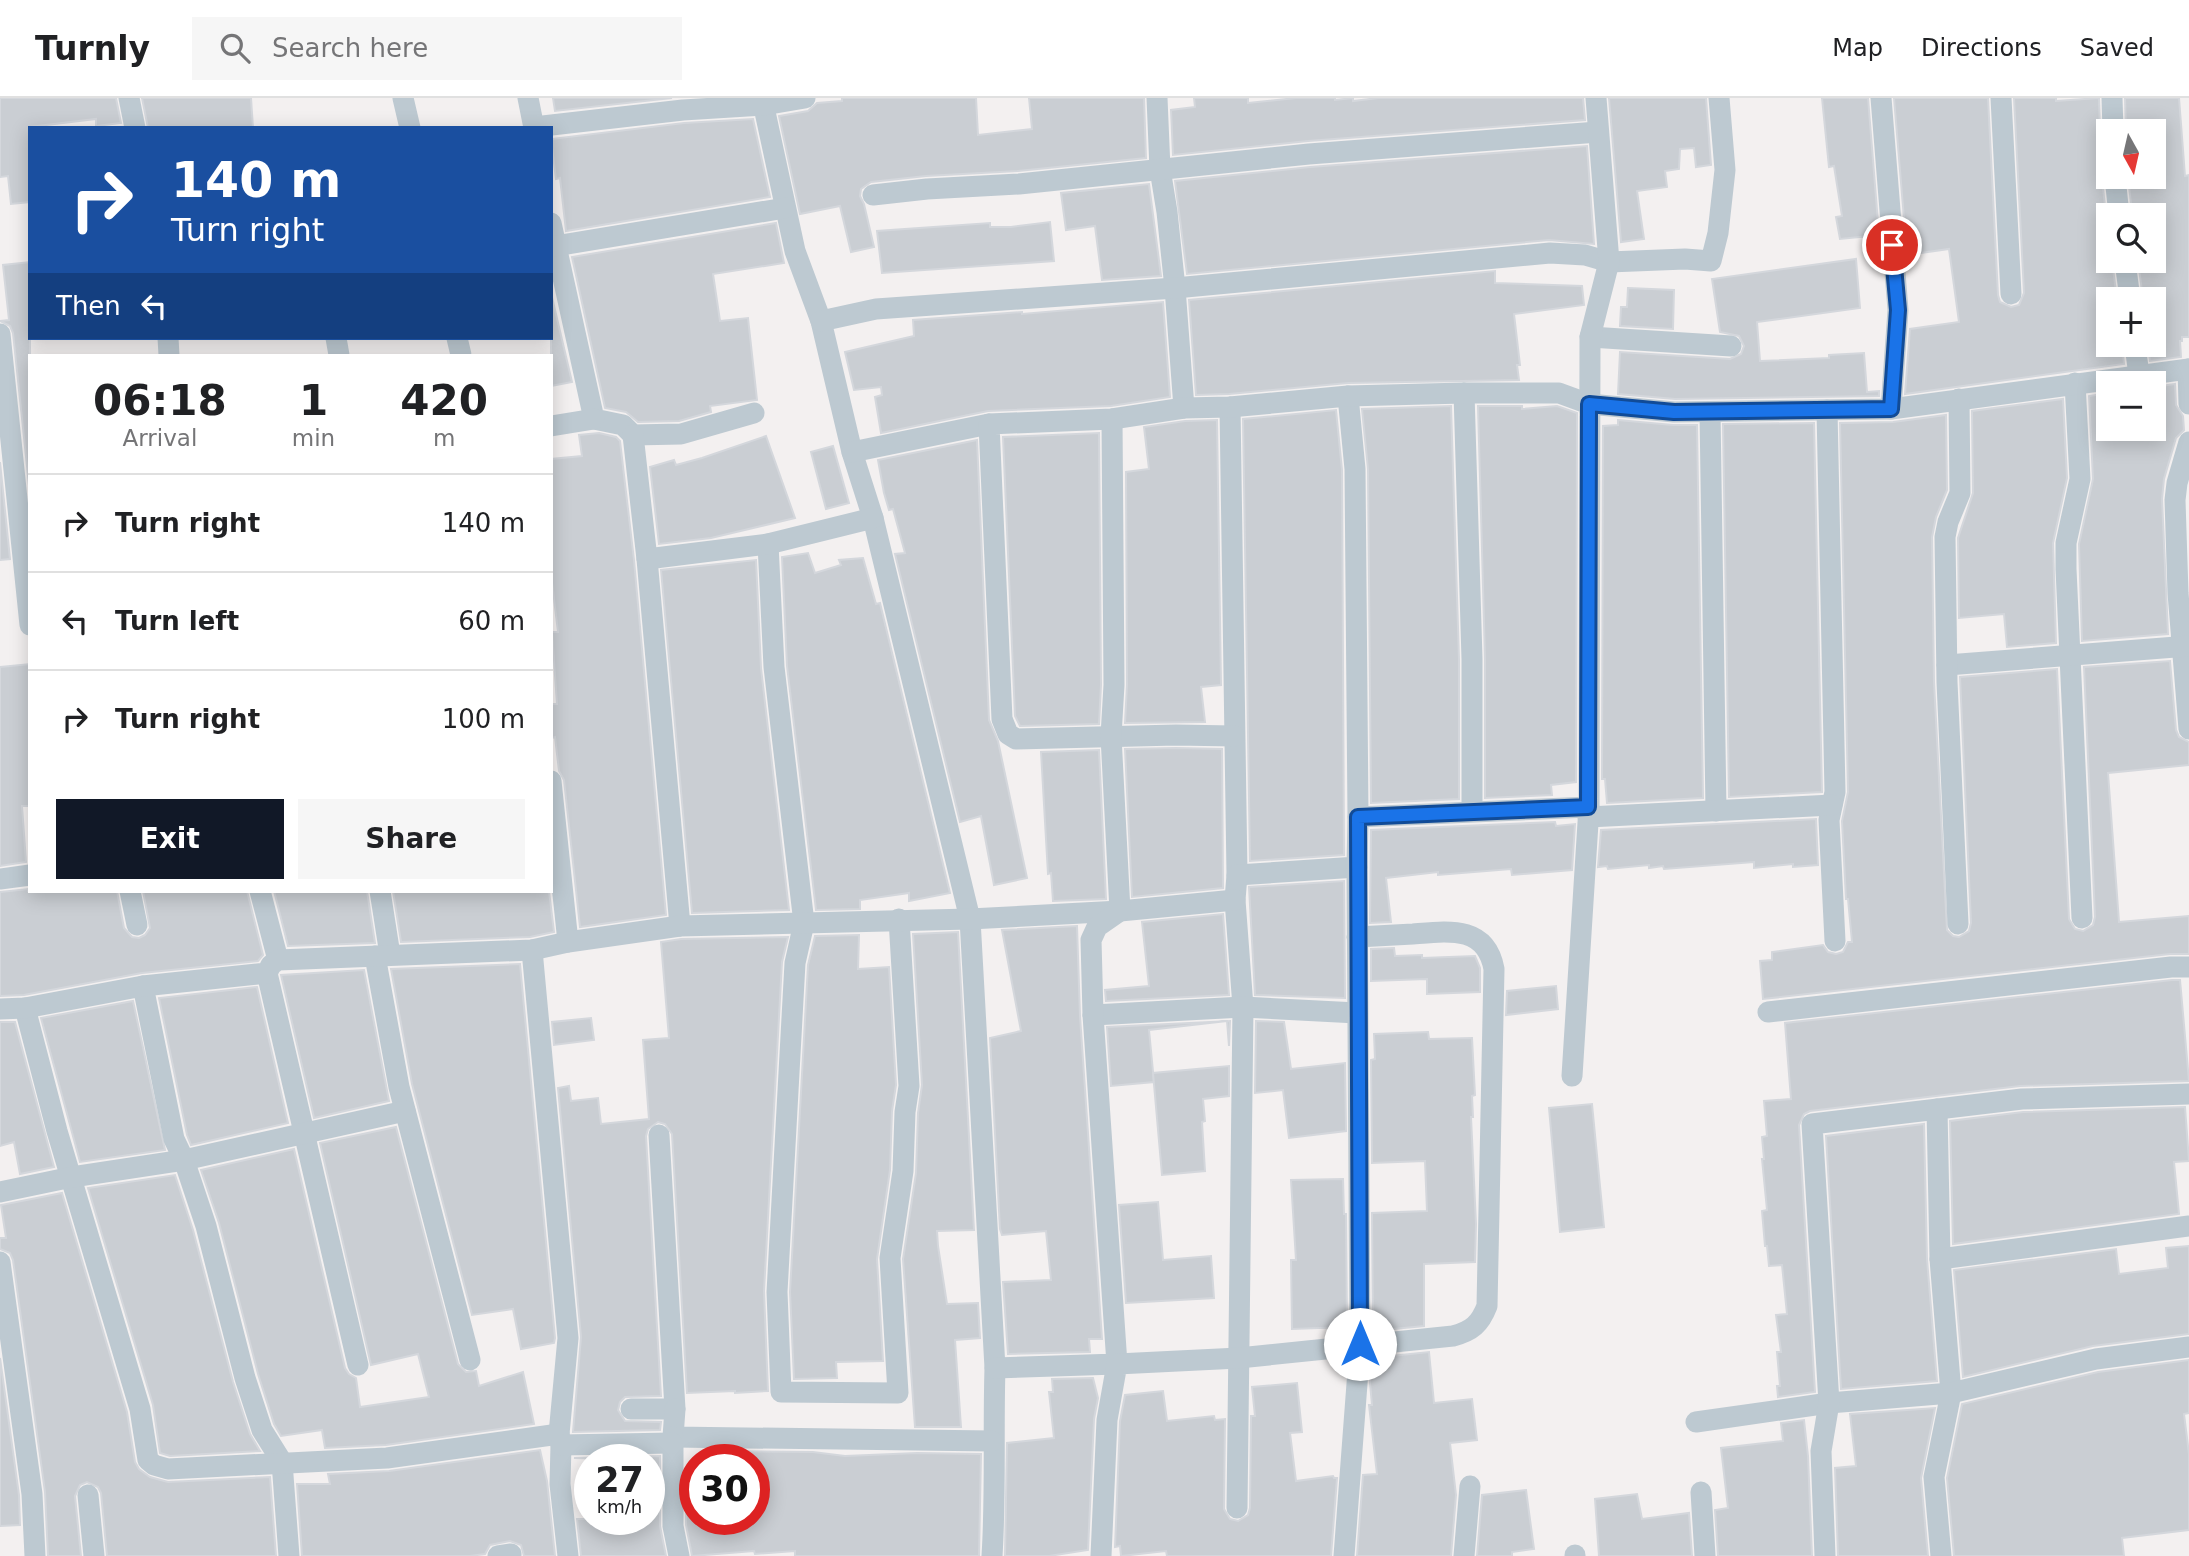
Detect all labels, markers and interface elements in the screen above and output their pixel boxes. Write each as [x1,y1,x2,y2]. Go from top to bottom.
search box [192,17,682,80]
text: Turnly [35,29,150,68]
icon: search [216,29,254,67]
text: Search here [272,33,428,63]
text: Map [1832,34,1883,62]
text: Directions [1921,34,2042,62]
text: Saved [2080,34,2154,62]
north arrow [2096,119,2166,189]
map controls [2096,119,2166,441]
text: 140 m [171,152,341,209]
icon: right [56,154,147,245]
button: search [2096,203,2166,273]
text: Turn right [171,211,324,249]
pin [1862,215,1922,275]
icon: arrive [1873,226,1911,264]
icon: left [135,287,173,325]
button: + [2096,287,2166,357]
text: Then [56,291,121,321]
button: − [2096,371,2166,441]
text: 06:18 [93,376,227,425]
text: 1 [299,376,328,425]
text: 420 [400,376,488,425]
text: Arrival [123,425,197,451]
text: min [292,425,335,451]
text: m [433,425,455,451]
icon: right [56,504,94,542]
text: Turn right [115,508,260,538]
text: 140 m [442,508,525,538]
icon: left [56,602,94,640]
text: Turn left [115,606,239,636]
text: 60 m [458,606,525,636]
icon: right [56,700,94,738]
text: Turn right [115,704,260,734]
text: 100 m [442,704,525,734]
button: Exit [56,799,284,879]
button: Share [298,799,525,879]
position arrow [1323,1307,1397,1381]
speed limit sign: 30 [679,1444,770,1535]
text: 27 [595,1460,644,1500]
text: km/h [597,1496,642,1517]

